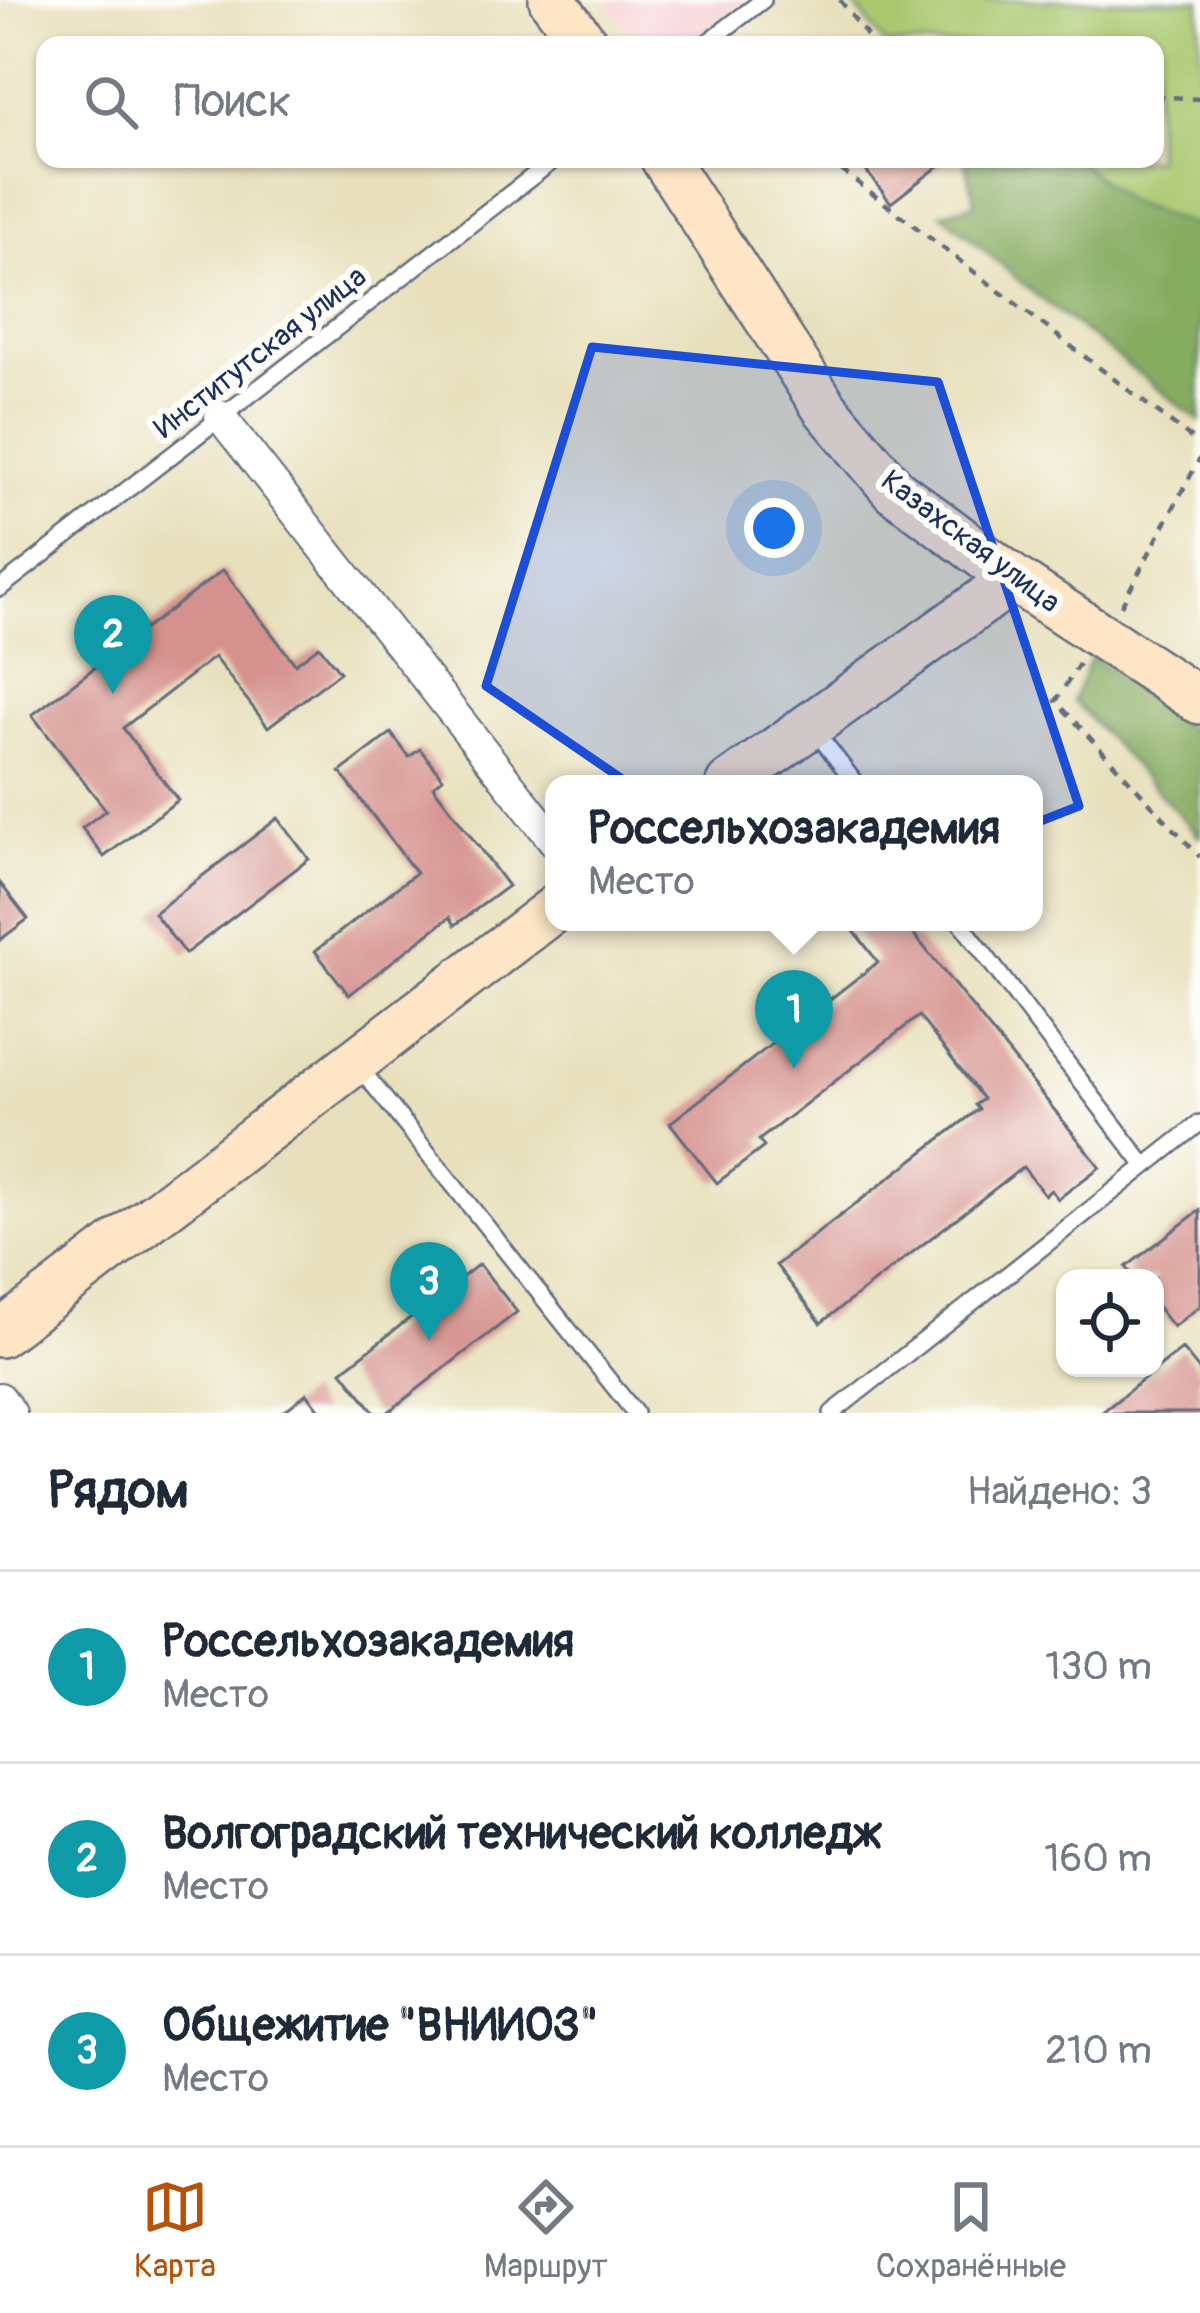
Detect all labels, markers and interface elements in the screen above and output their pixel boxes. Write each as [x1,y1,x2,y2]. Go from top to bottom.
search box [36,36,1164,168]
icon: search [78,69,144,135]
text: Поиск [174,74,291,130]
street label: Институтская улица [147,258,374,447]
street label: Казахская улица [874,462,1068,621]
your location [744,498,804,558]
pin: 2 [74,595,152,694]
popup [545,775,1043,931]
text: Россельхозакадемия [588,801,1000,857]
text: Место [588,857,695,906]
pin: 1 [755,970,833,1069]
pin: 3 [390,1242,468,1341]
map controls [1056,1269,1164,1377]
button: locate [1056,1269,1164,1377]
text: Рядом [48,1459,189,1523]
text: Найдено: 3 [967,1467,1152,1516]
text: Россельхозакадемия [162,1614,574,1670]
text: 1 [79,1642,95,1691]
text: 130 m [1045,1642,1152,1691]
text: Место [162,1670,269,1719]
text: Волгоградский технический колледж [162,1806,882,1862]
text: 2 [76,1834,98,1883]
text: 160 m [1044,1834,1152,1883]
text: Место [162,1862,269,1911]
text: Общежитие "ВНИИОЗ" [162,1998,598,2054]
text: 3 [76,2026,98,2075]
text: 210 m [1045,2026,1152,2075]
text: Место [162,2054,269,2103]
tab: Карта [134,2174,216,2287]
tab: Маршрут [484,2174,608,2287]
tab: Сохранённые [876,2174,1066,2287]

